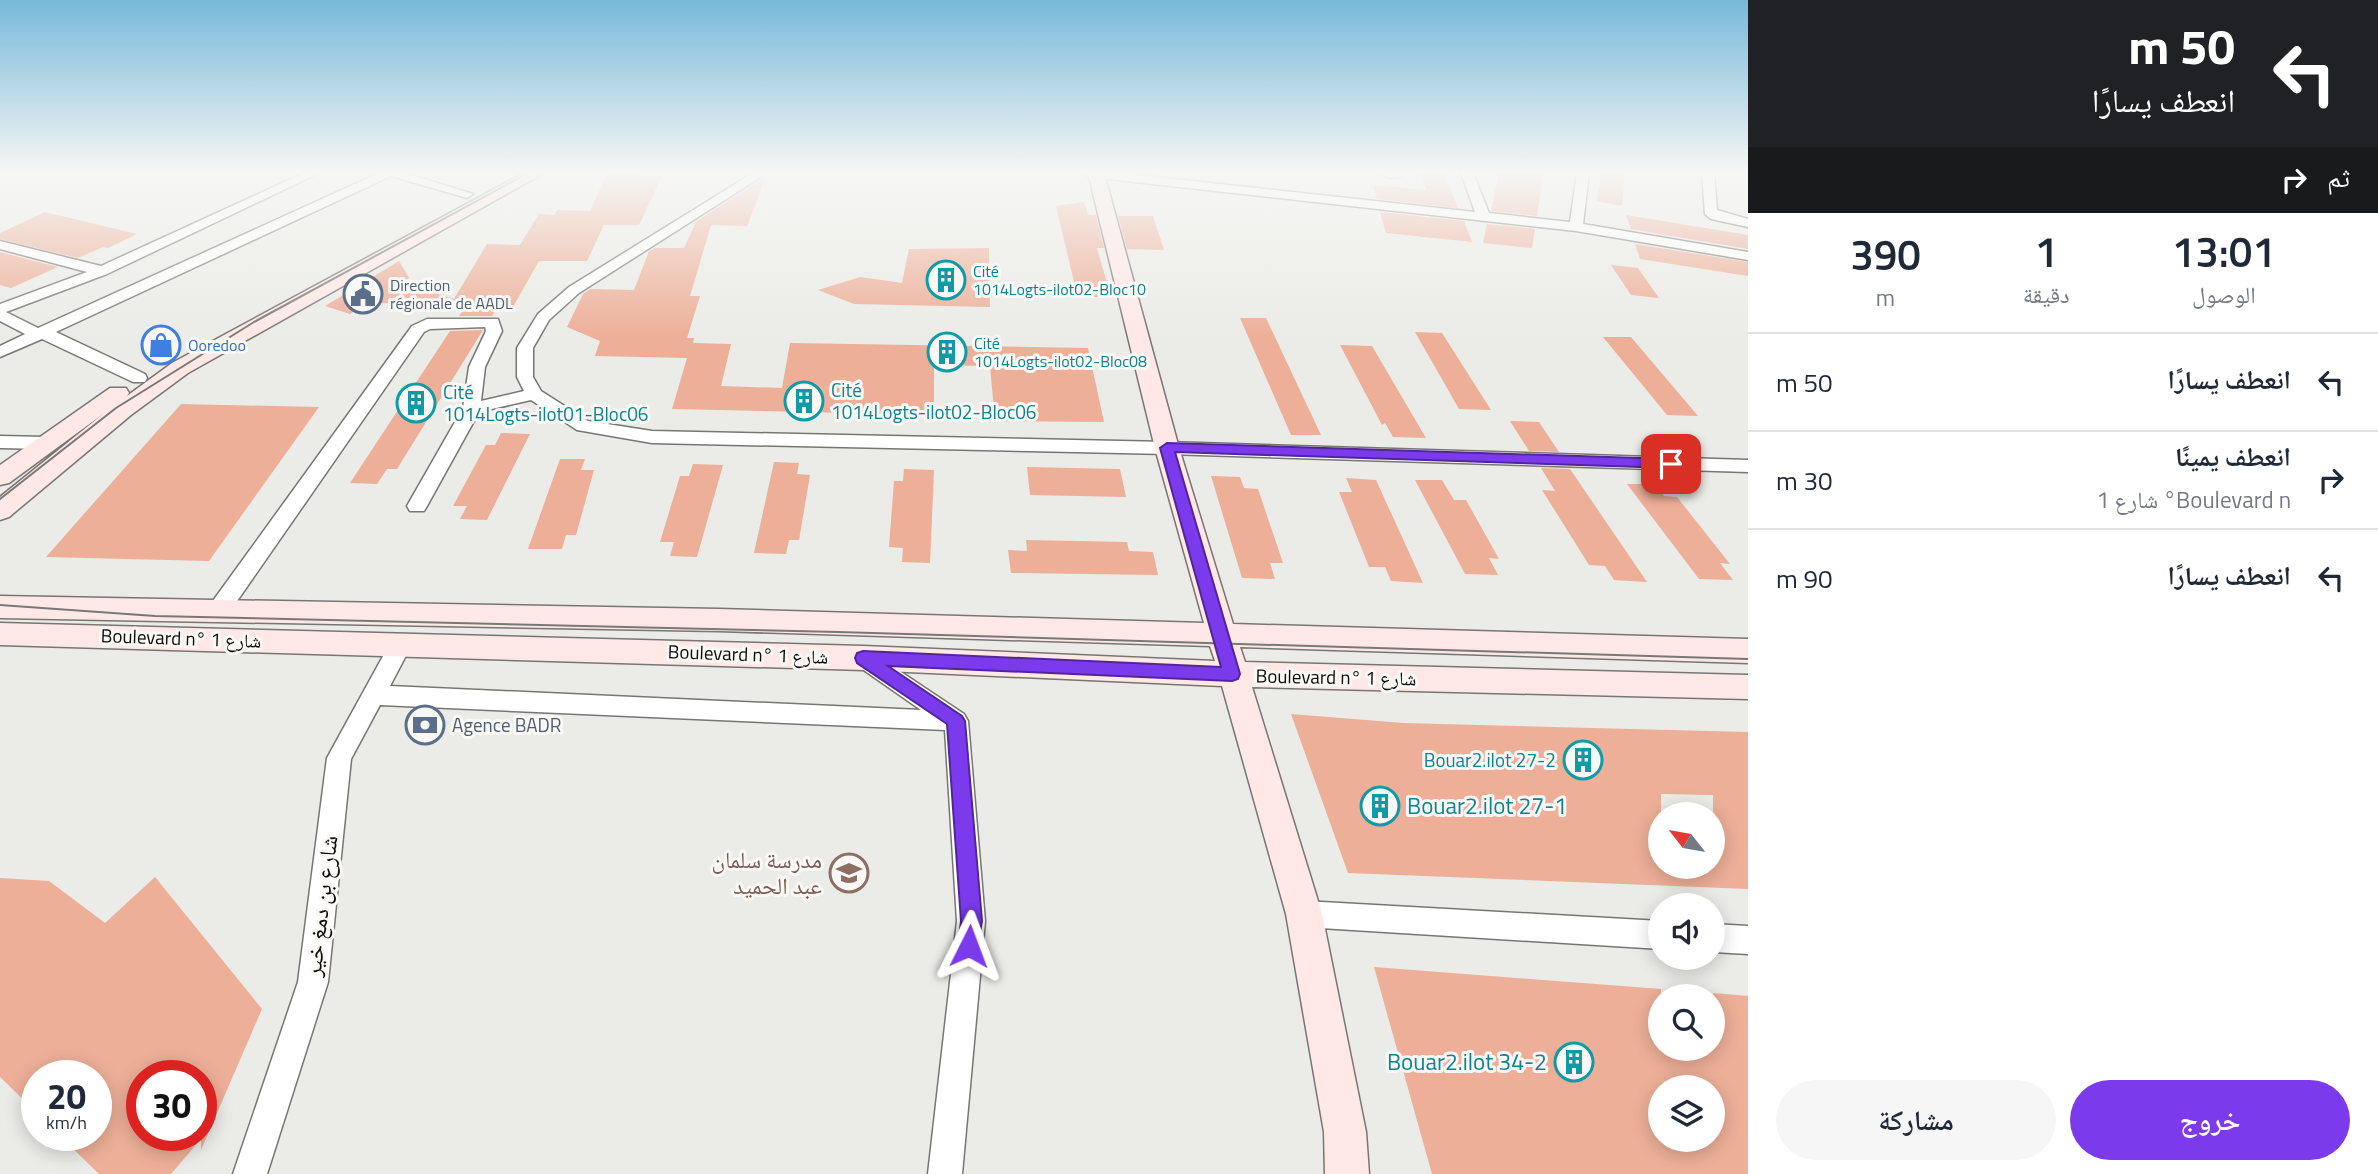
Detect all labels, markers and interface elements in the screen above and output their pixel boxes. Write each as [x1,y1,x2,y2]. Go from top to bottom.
text: 50 m [2128,8,2235,83]
icon: left [2259,28,2350,119]
text: انعطف يسارًا [2092,76,2235,124]
text: ثم [2327,158,2350,197]
icon: right [2275,161,2313,199]
text: 1 [2034,219,2058,283]
text: 13:01 [2172,219,2276,283]
text: 390 [1850,222,1921,286]
building icon: Cité 1014Logts-ilot02-Bloc10 [925,259,967,301]
place label: Cité 1014Logts-ilot02-Bloc10 [973,259,1146,301]
public building icon: Direction régionale de AADL [342,273,384,315]
place label: Direction régionale de AADL [390,273,513,315]
text: دقيقة [2023,277,2070,312]
text: الوصول [2192,277,2256,312]
text: m [1876,280,1895,315]
shop icon: Ooredoo [140,324,182,366]
building icon: Cité 1014Logts-ilot02-Bloc08 [926,331,968,373]
place label: Cité 1014Logts-ilot02-Bloc08 [974,331,1147,373]
place label: Ooredoo [188,333,246,357]
text: انعطف يسارًا [2167,360,2291,399]
text: 50 m [1776,363,1833,402]
icon: left [2312,363,2350,401]
place label: Cité 1014Logts-ilot02-Bloc06 [831,375,1036,426]
place label: Cité 1014Logts-ilot01-Bloc06 [443,377,648,428]
building icon: Cité 1014Logts-ilot02-Bloc06 [783,380,825,422]
building icon: Cité 1014Logts-ilot01-Bloc06 [395,382,437,424]
pin [1641,434,1701,494]
text: انعطف يمينًا [2175,437,2291,476]
icon: arrive [1652,445,1690,483]
text: 30 m [1776,461,1833,500]
icon: right [2312,461,2350,499]
text: Boulevard n° شارع 1 [2096,482,2291,517]
text: انعطف يسارًا [2167,556,2291,595]
text: 90 m [1776,559,1833,598]
icon: left [2312,559,2350,597]
street label: Boulevard n° شارع 1 [100,620,262,655]
street label: Boulevard n° شارع 1 [667,636,829,671]
street label: Boulevard n° شارع 1 [1255,661,1417,692]
bank icon: Agence BADR [404,704,446,746]
place label: Agence BADR [452,710,561,739]
building icon: Bouar2.ilot 27-2 [1562,739,1604,781]
place label: Bouar2.ilot 27-2 [1424,745,1556,774]
building icon: Bouar2.ilot 27-1 [1359,785,1401,827]
place label: Bouar2.ilot 27-1 [1407,788,1567,823]
north arrow [1648,802,1726,878]
map controls [1648,802,1725,1152]
street label: شارع بن دمغ خير [294,833,347,979]
place label: مدرسة سلمان عبد الحميد [712,842,822,903]
school or university icon: مدرسة سلمان عبد الحميد [828,852,870,894]
button: sound [1648,893,1725,970]
position arrow [932,909,1006,983]
button: search [1648,984,1725,1061]
building icon: Bouar2.ilot 34-2 [1553,1041,1595,1083]
place label: Bouar2.ilot 34-2 [1387,1044,1547,1079]
speed limit sign: 30 [126,1060,217,1151]
text: 20 [47,1069,86,1123]
button: layers [1648,1075,1725,1152]
button: مشاركة [1776,1080,2056,1160]
button: خروج [2070,1080,2350,1160]
text: km/h [46,1109,87,1136]

